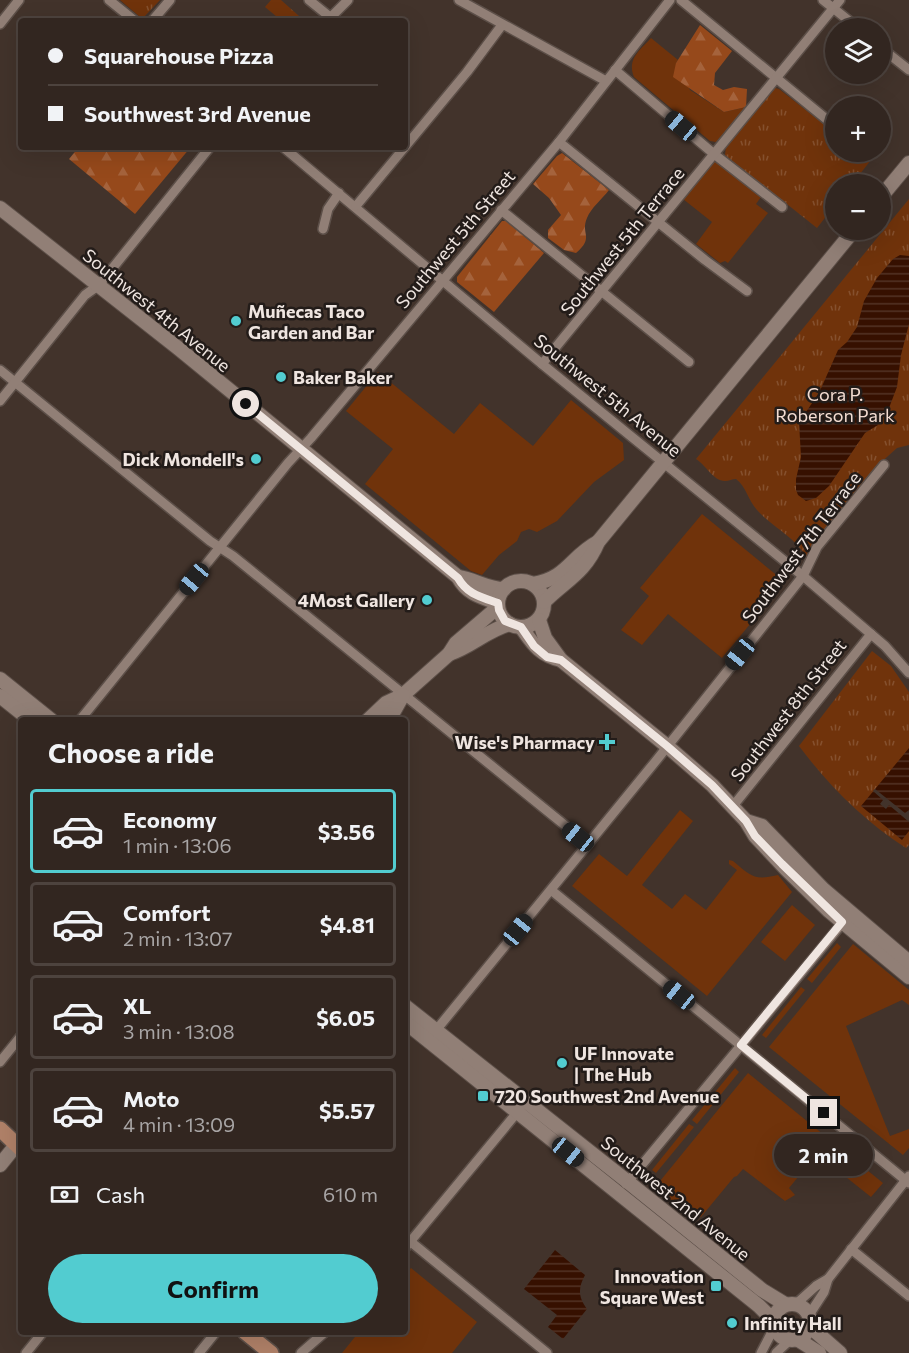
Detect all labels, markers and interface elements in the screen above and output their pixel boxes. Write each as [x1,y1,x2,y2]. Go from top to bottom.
map controls [825,18,891,240]
button: layers [825,18,891,84]
text: Squarehouse Pizza [84,42,274,69]
button: + [825,96,891,162]
text: Southwest 3rd Avenue [84,100,311,127]
car [661,108,701,144]
street label: Southwest 5th Terrace [555,162,689,320]
street label: Southwest 5th Street [391,165,519,313]
button: − [825,174,891,240]
street label: Southwest 4th Avenue [79,244,235,376]
place label: Muñecas Taco Garden and Bar [248,300,375,343]
marker: Muñecas Taco Garden and Bar [229,314,243,328]
street label: Southwest 5th Avenue [530,329,686,461]
place label: Baker Baker [293,366,393,388]
marker: Baker Baker [274,370,288,384]
park label: Cora P. Roberson Park [775,383,895,426]
route start [232,390,259,417]
place label: Dick Mondell's [123,448,244,470]
marker: Dick Mondell's [249,452,263,466]
street label: Southwest 7th Terrace [737,467,865,627]
car [176,559,212,599]
place label: 4Most Gallery [298,589,415,611]
marker: 4Most Gallery [420,593,434,607]
car [722,634,758,674]
street label: Southwest 8th Street [726,635,850,785]
place label: Wise's Pharmacy [455,731,595,753]
marker: Wise's Pharmacy [600,735,614,749]
text: Choose a ride [48,736,214,769]
icon: car [51,804,105,858]
text: Economy [123,806,217,833]
text: $3.56 [318,818,375,845]
car [558,819,598,855]
text: 1 min · 13:06 [123,833,232,857]
icon: car [51,897,105,951]
text: Comfort [123,899,211,926]
car [500,910,536,950]
text: $4.81 [320,911,375,938]
text: 2 min · 13:07 [123,926,233,950]
car [659,977,699,1013]
icon: car [51,990,105,1044]
text: XL [123,992,151,1019]
text: $6.05 [316,1004,375,1031]
text: 3 min · 13:08 [123,1019,235,1043]
place label: UF Innovate | The Hub [574,1042,674,1085]
marker: UF Innovate | The Hub [555,1056,569,1070]
icon: car [51,1083,105,1137]
text: Moto [123,1085,179,1112]
place label: 720 Southwest 2nd Avenue [495,1085,719,1107]
marker: 720 Southwest 2nd Avenue [476,1089,490,1103]
text: $5.57 [319,1097,375,1124]
route end [810,1099,837,1126]
text: 4 min · 13:09 [123,1112,235,1136]
street label: Southwest 2nd Avenue [597,1131,755,1265]
car [548,1134,588,1170]
callout: 2 min [774,1134,874,1176]
text: 2 min [799,1143,848,1167]
icon: cash [48,1178,81,1211]
text: Cash [96,1181,145,1208]
text: 610 m [323,1182,378,1206]
button: Confirm [48,1254,378,1323]
place label: Innovation Square West [600,1265,704,1308]
marker: Innovation Square West [709,1279,723,1293]
place label: Infinity Hall [744,1312,842,1334]
marker: Infinity Hall [725,1316,739,1330]

